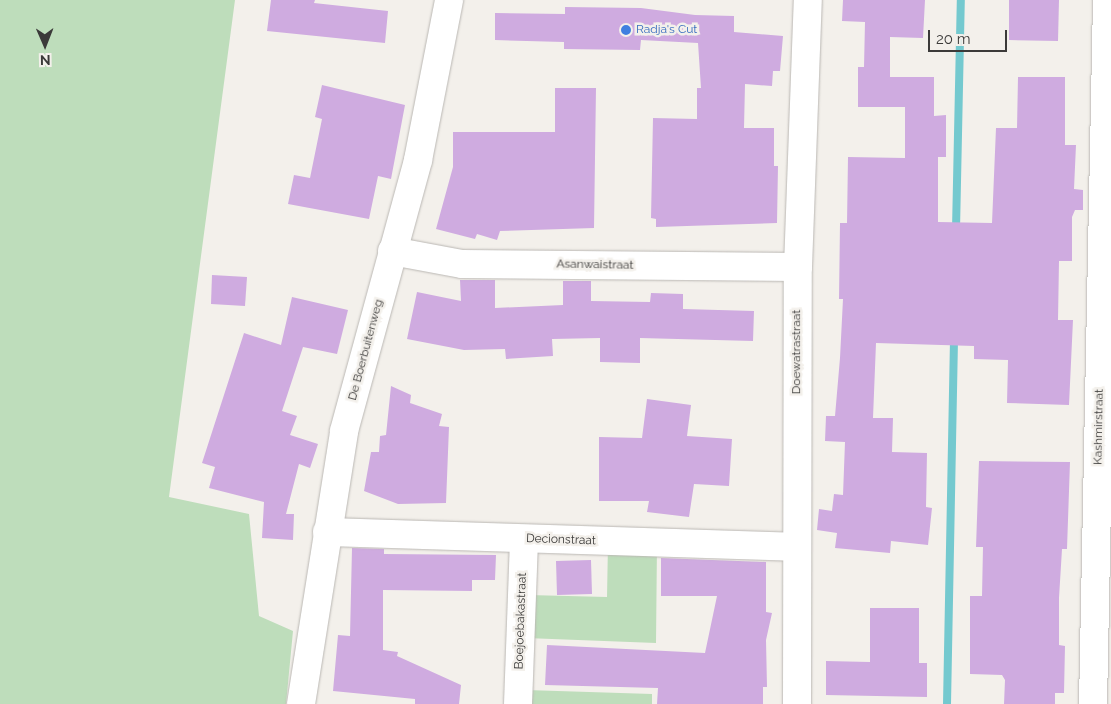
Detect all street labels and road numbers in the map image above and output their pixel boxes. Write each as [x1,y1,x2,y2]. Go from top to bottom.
street label: Asanwaistraat [556,257,634,273]
street label: De Boerbuitenweg [346,298,386,402]
street label: Doewatrastraat [790,310,804,394]
street label: Kashmirstraat [1091,389,1107,465]
street label: Decionstraat [526,532,596,548]
street label: Boejoebakastraat [512,572,530,670]

